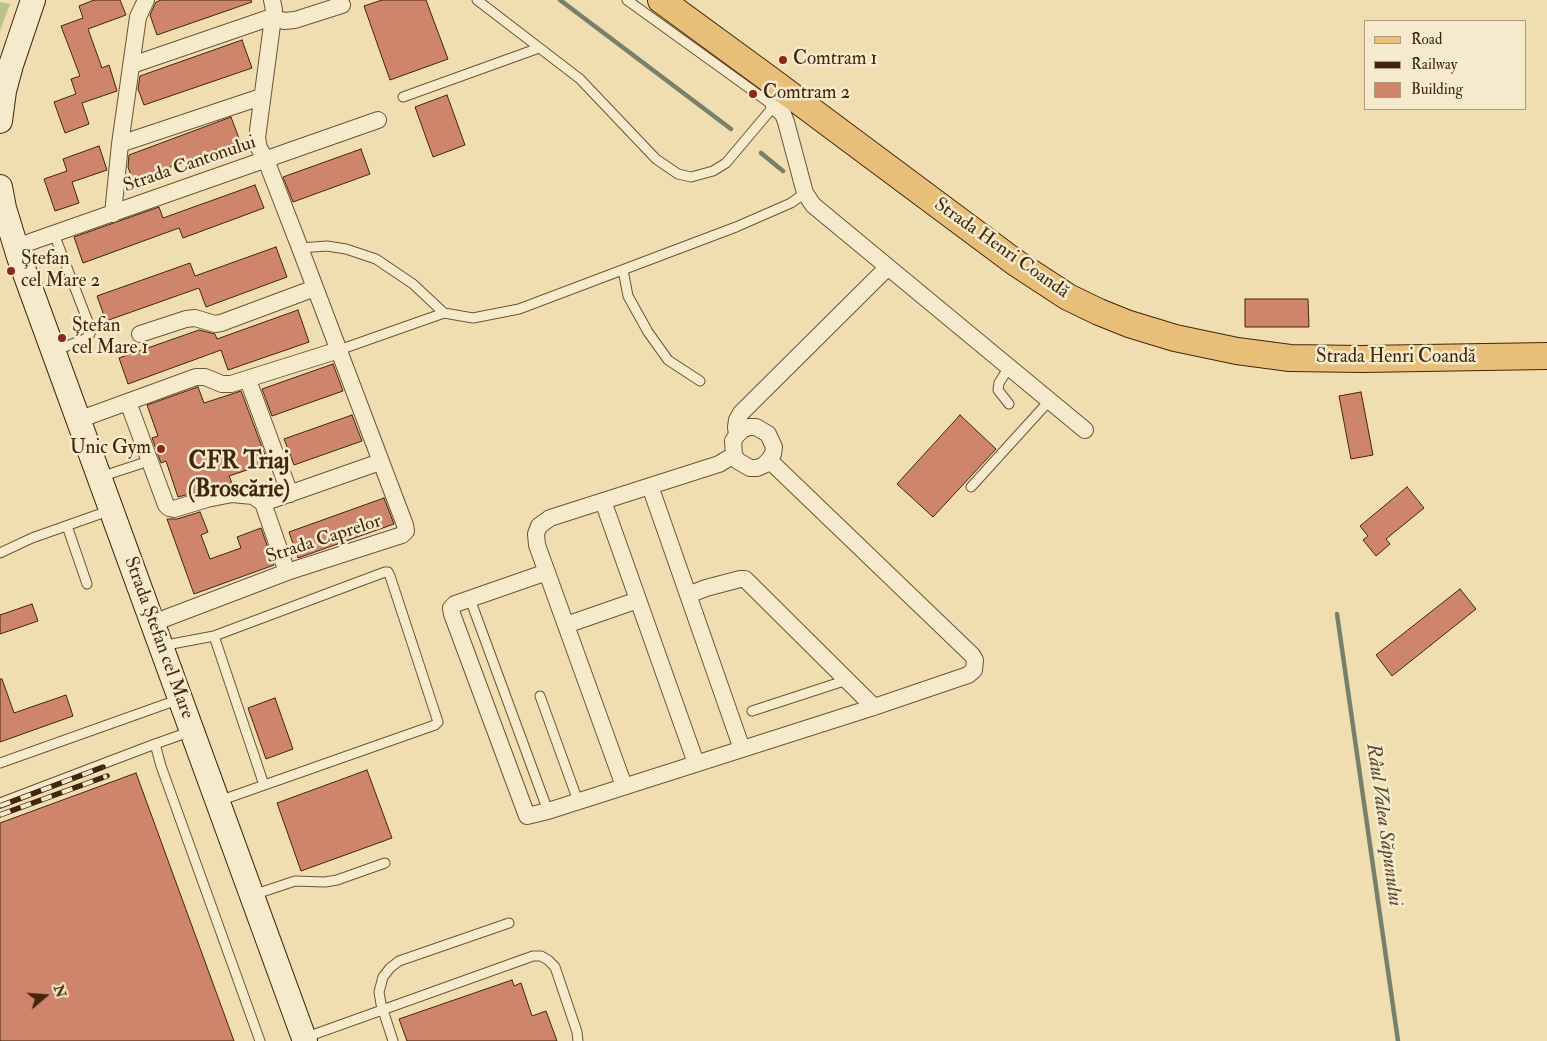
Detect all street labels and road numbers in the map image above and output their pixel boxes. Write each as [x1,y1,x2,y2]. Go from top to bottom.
street label: Strada Cantonului [121,132,259,198]
street label: Strada Henri Coandă [929,194,1073,304]
street label: Strada Henri Coandă [1316,347,1476,369]
street label: Strada Caprelor [263,511,385,569]
street label: Strada Ștefan cel Mare [118,554,198,722]

